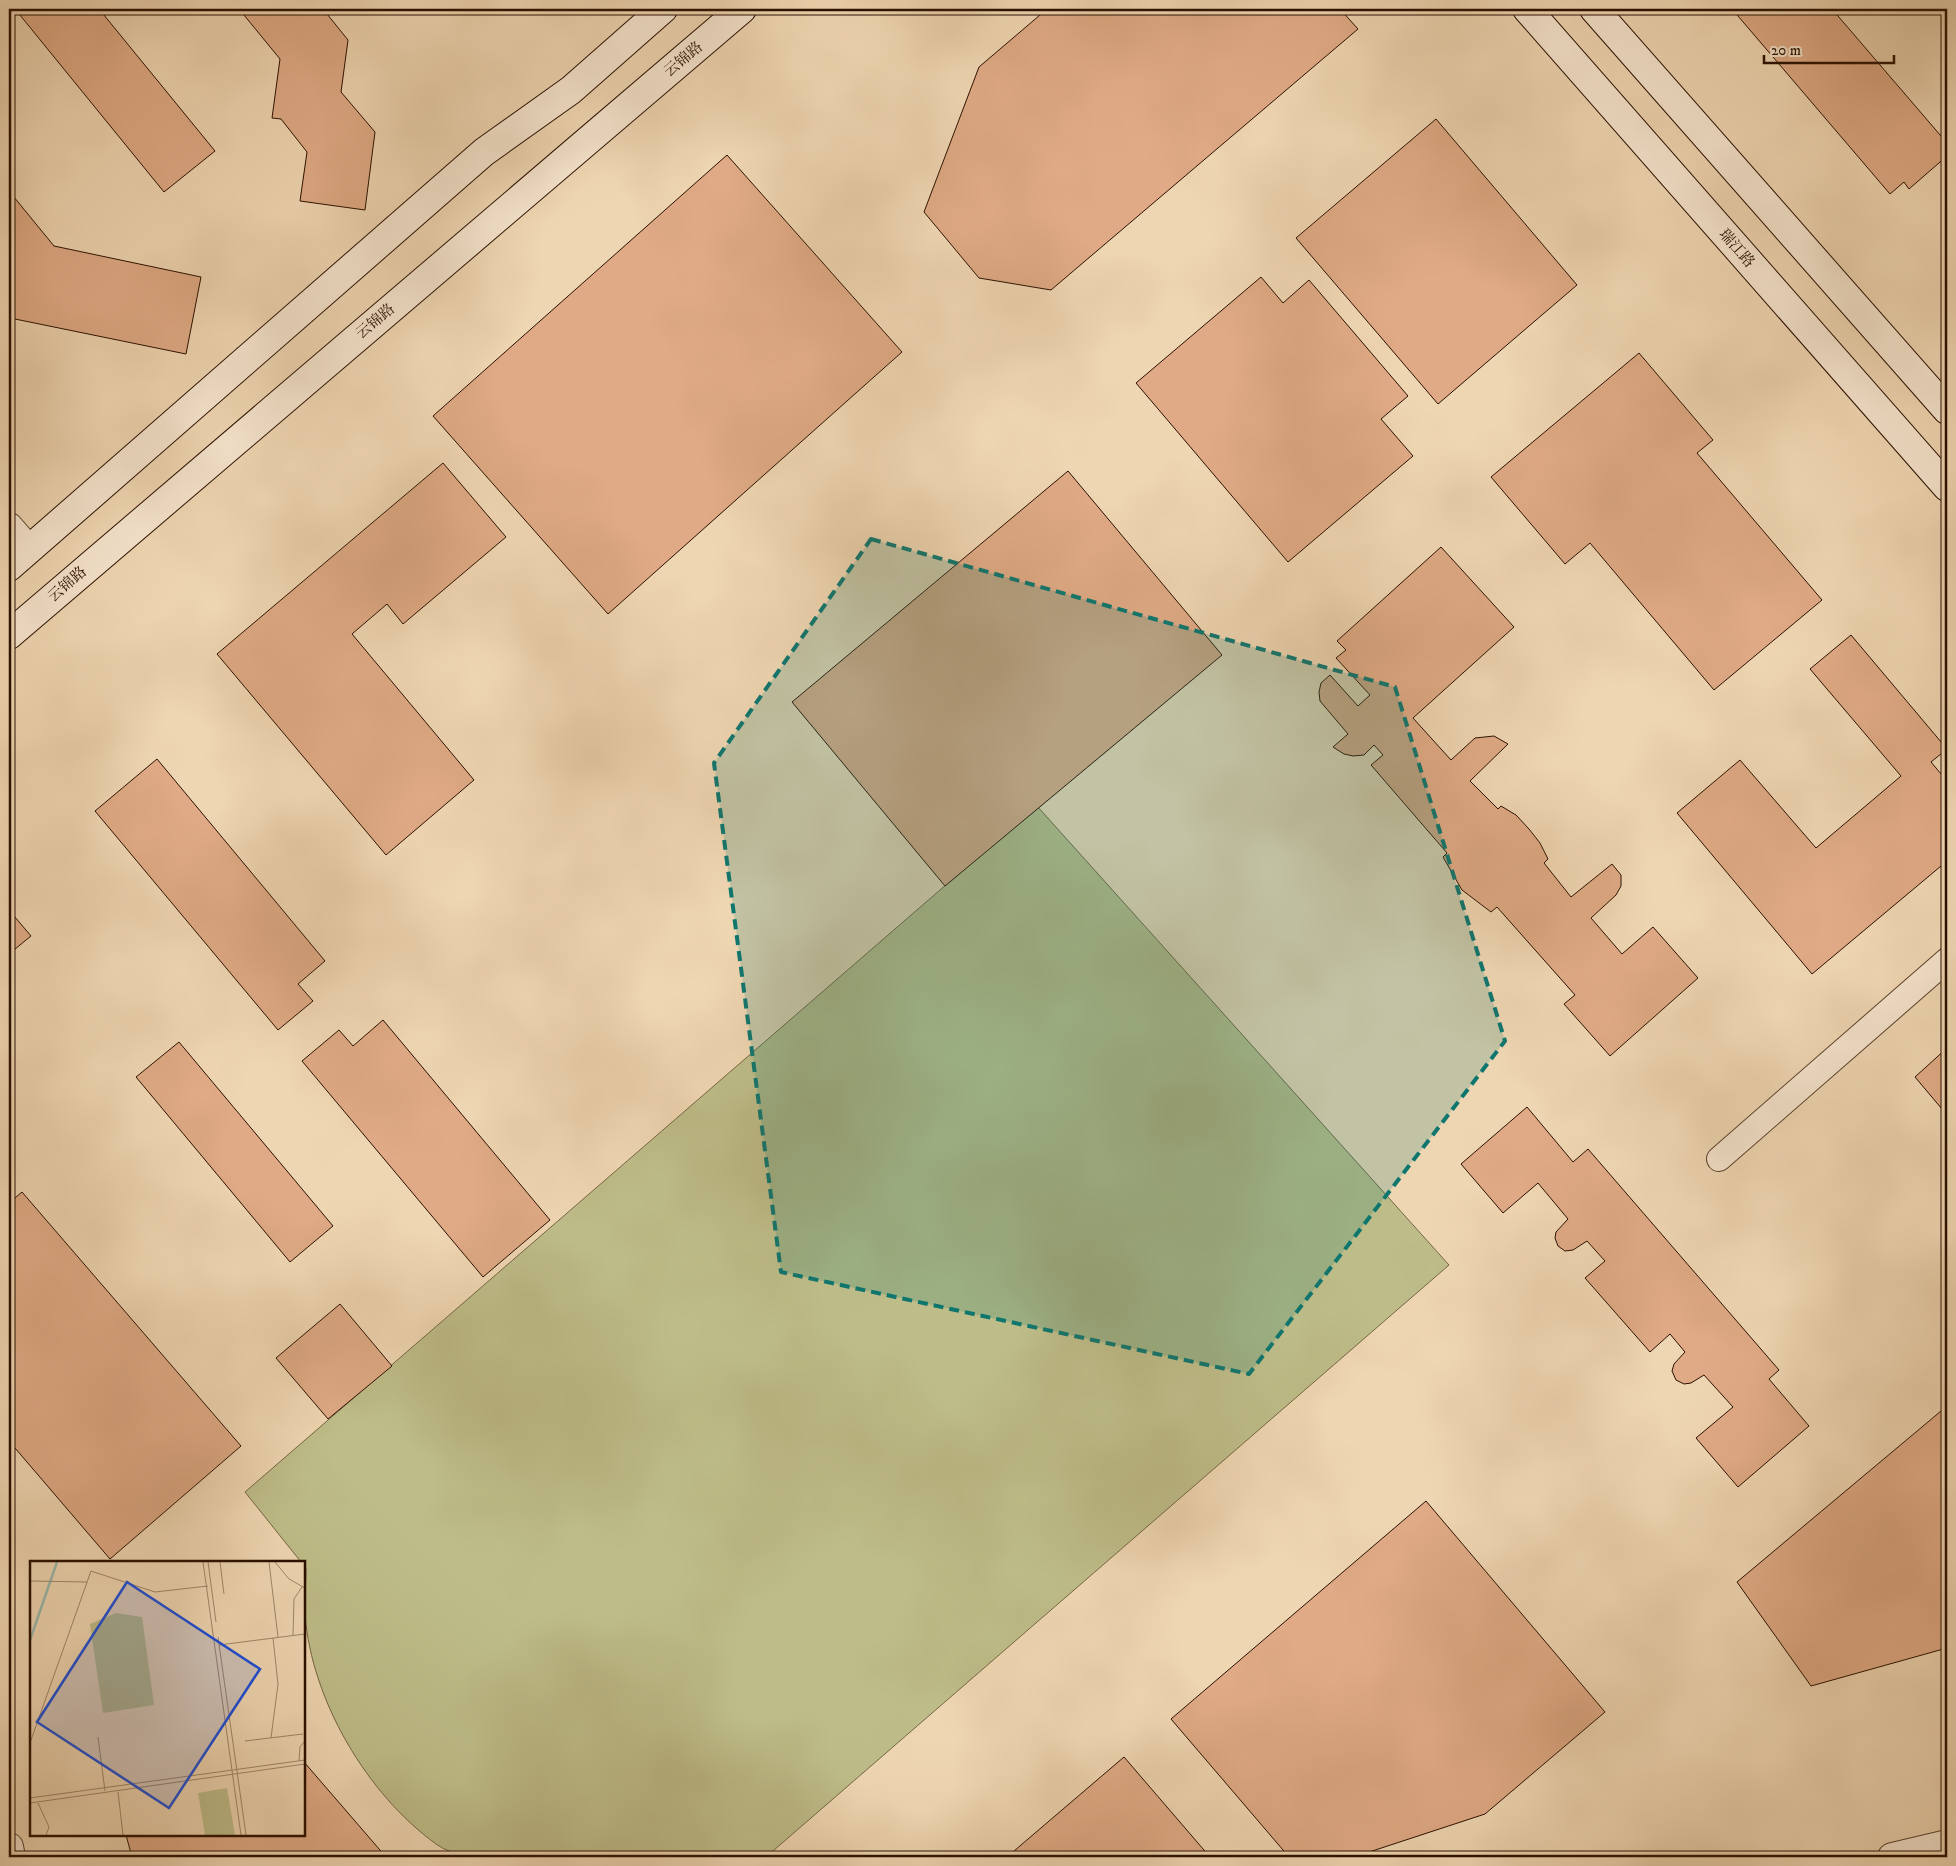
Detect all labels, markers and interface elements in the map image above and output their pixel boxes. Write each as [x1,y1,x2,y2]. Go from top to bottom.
scale bar [1764,32,1894,64]
street label: 云锦路 [660,38,707,81]
text: 20 m [1771,41,1801,60]
street label: 瑞江路 [1715,225,1759,272]
street label: 云锦路 [352,300,399,343]
street label: 云锦路 [44,562,91,606]
inset map [30,1561,305,1836]

